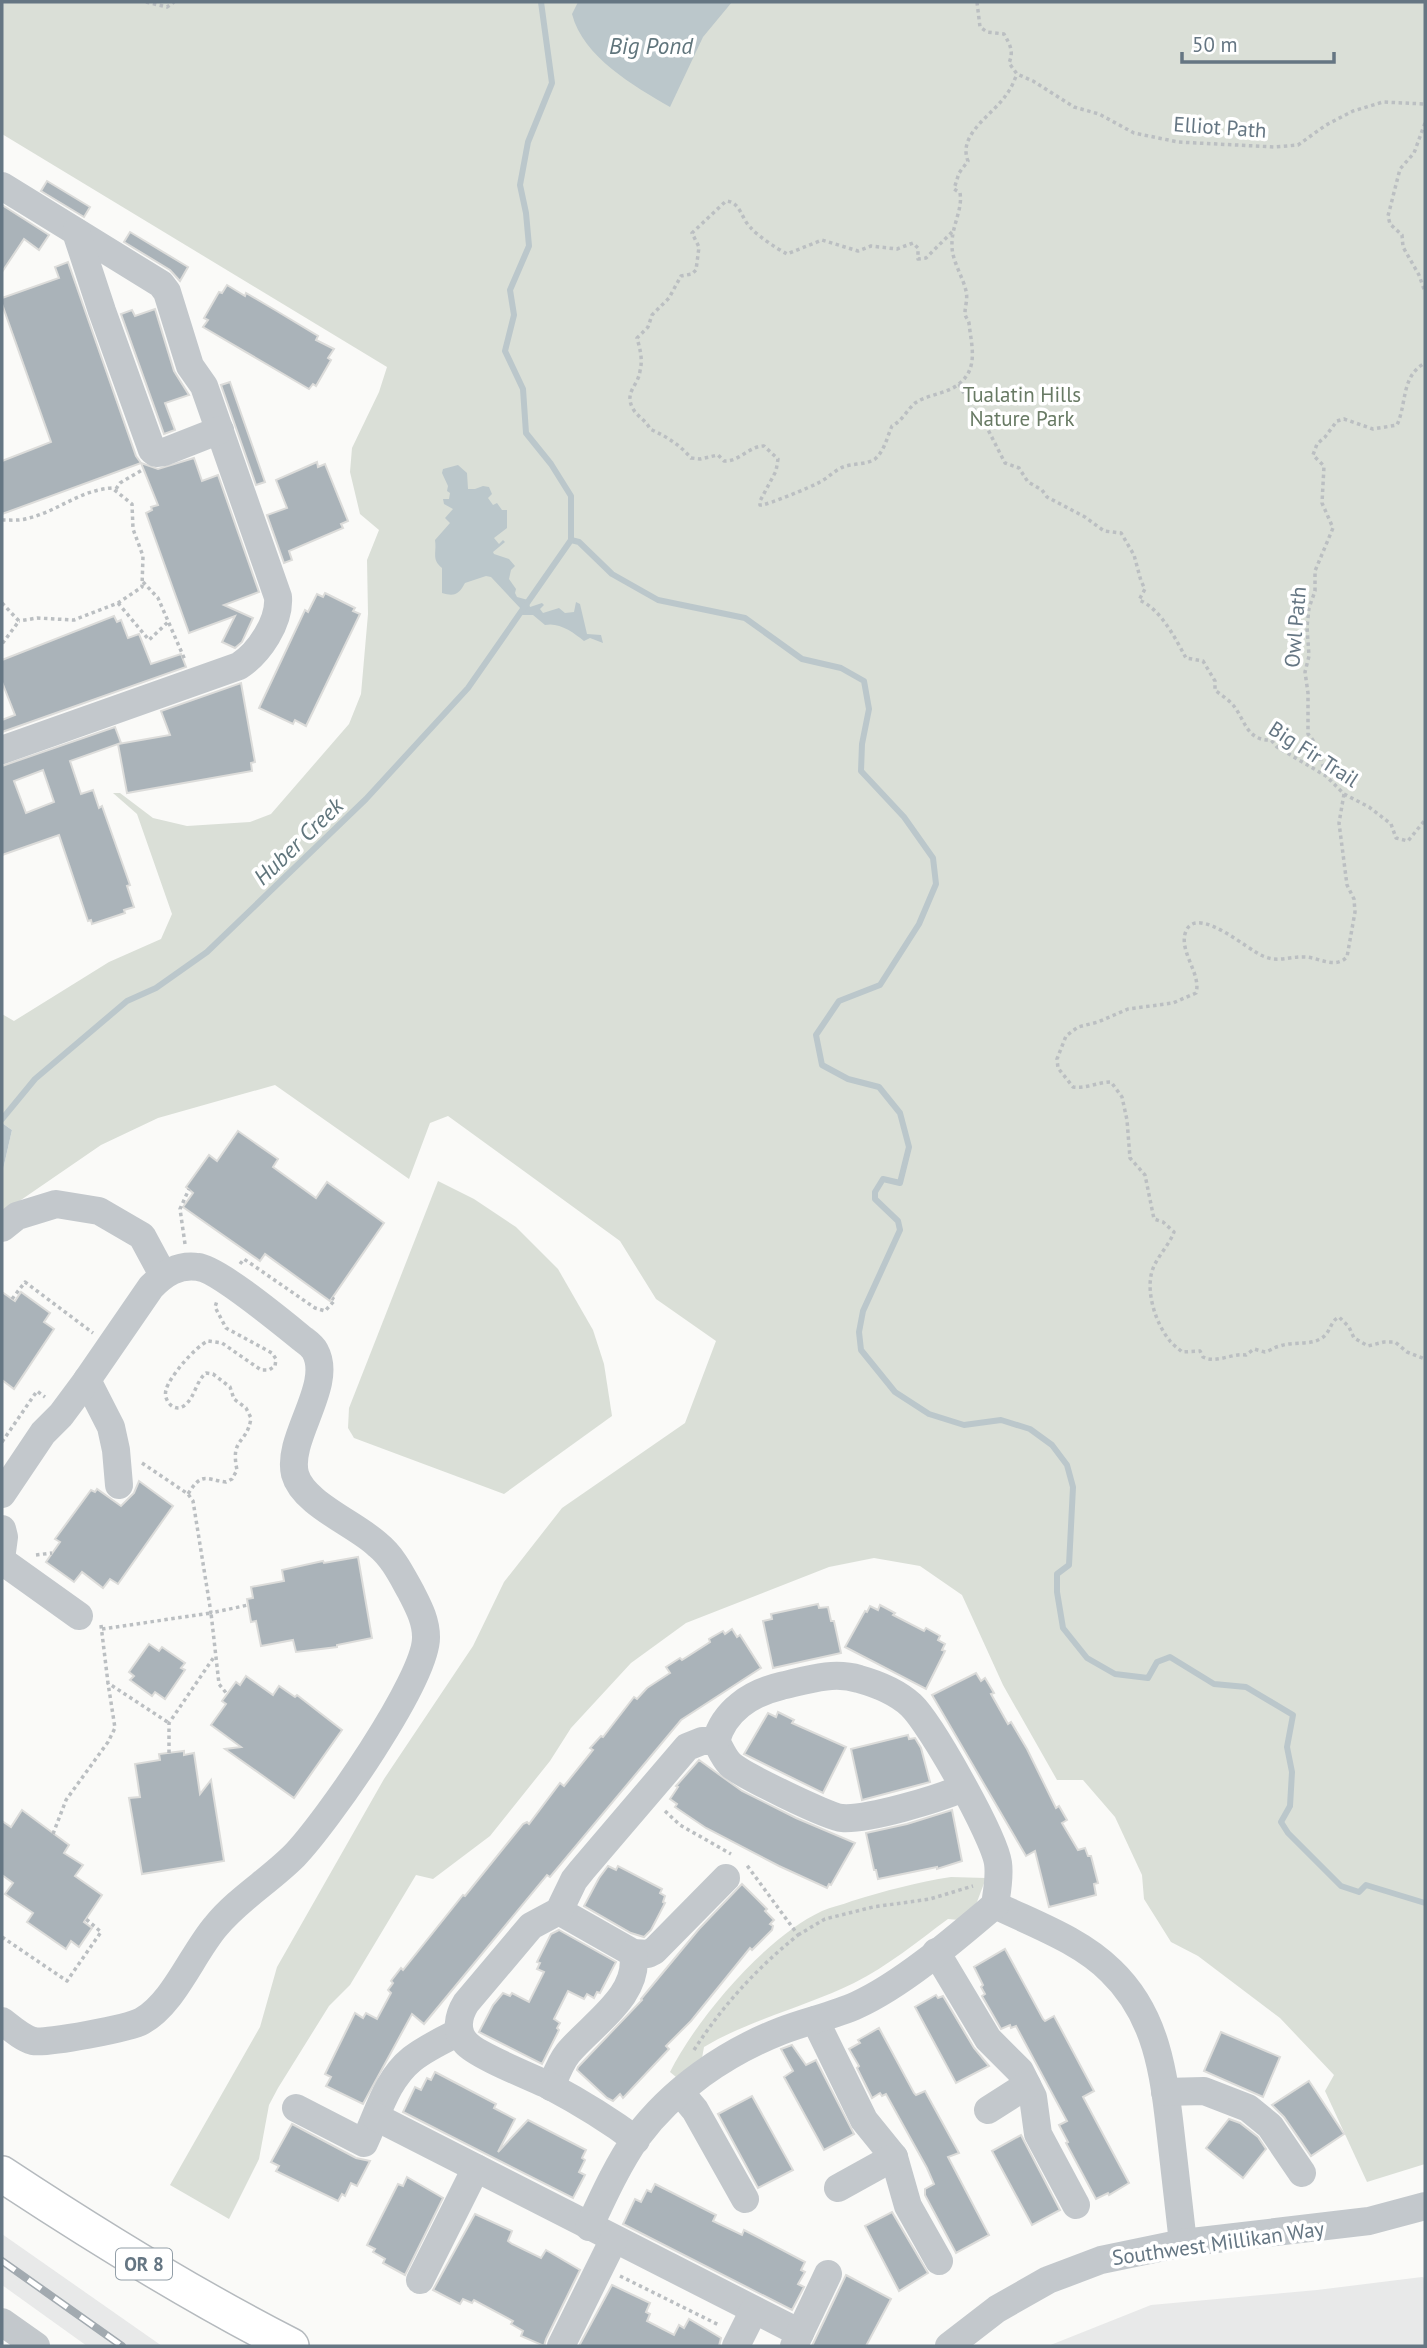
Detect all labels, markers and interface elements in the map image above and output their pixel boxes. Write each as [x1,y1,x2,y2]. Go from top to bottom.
scale bar [1182,21,1334,65]
water label: Big Pond [609,31,694,60]
text: 50 m [1192,31,1238,58]
street label: Elliot Path [1173,110,1267,144]
park label: Tualatin Hills Nature Park [963,381,1081,432]
street label: Owl Path [1278,585,1312,669]
street label: Big Fir Trail [1264,715,1364,793]
water label: Huber Creek [247,790,350,891]
street label: Southwest Millikan Way [1110,2215,1326,2271]
road number: OR 8 [116,2248,172,2280]

